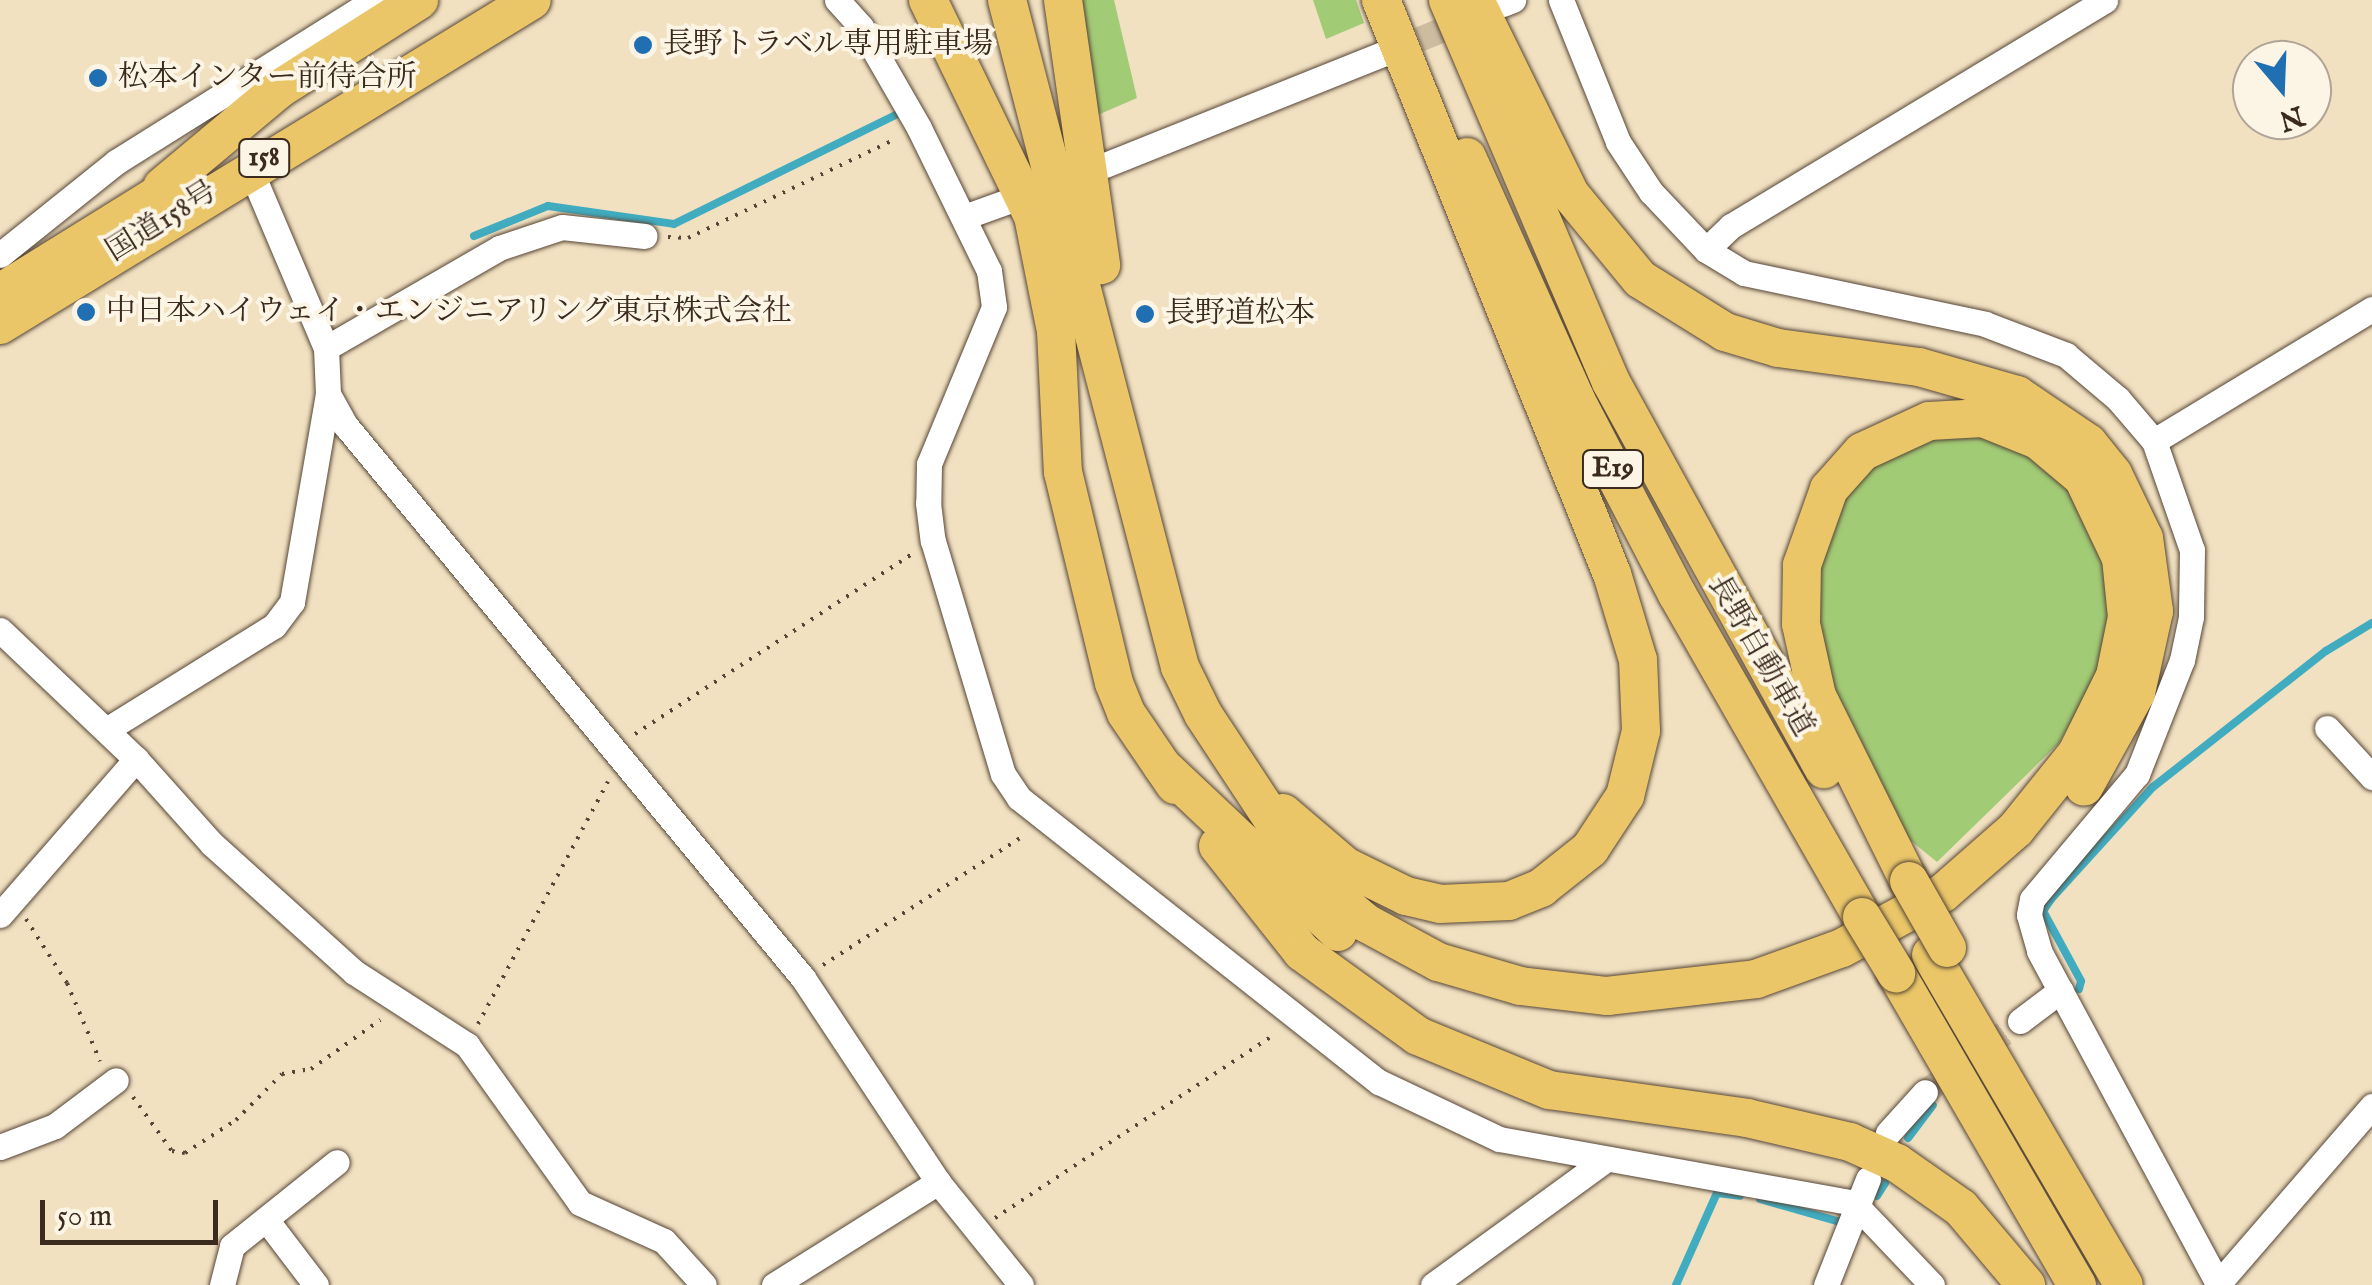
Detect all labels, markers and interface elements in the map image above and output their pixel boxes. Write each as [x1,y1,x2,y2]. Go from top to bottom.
place label: 長野トラベル専用駐車場 [663,27,993,63]
marker: 長野トラベル専用駐車場 [632,34,654,56]
north arrow [2232,40,2332,140]
place label: 松本インター前待合所 [118,60,418,96]
marker: 松本インター前待合所 [87,67,109,89]
text: N [2274,96,2308,137]
road number: 158 [236,135,292,181]
street label: 国道158号 [100,174,224,270]
place label: 中日本ハイウェイ・エンジニアリング東京株式会社 [106,294,796,330]
place label: 長野道松本 [1165,296,1315,332]
marker: 中日本ハイウェイ・エンジニアリング東京株式会社 [75,301,97,323]
marker: 長野道松本 [1134,303,1156,325]
road number: E19 [1580,446,1646,492]
street label: 長野自動車道 [1699,569,1821,743]
scale bar [45,1180,222,1242]
text: 50 m [57,1198,112,1236]

